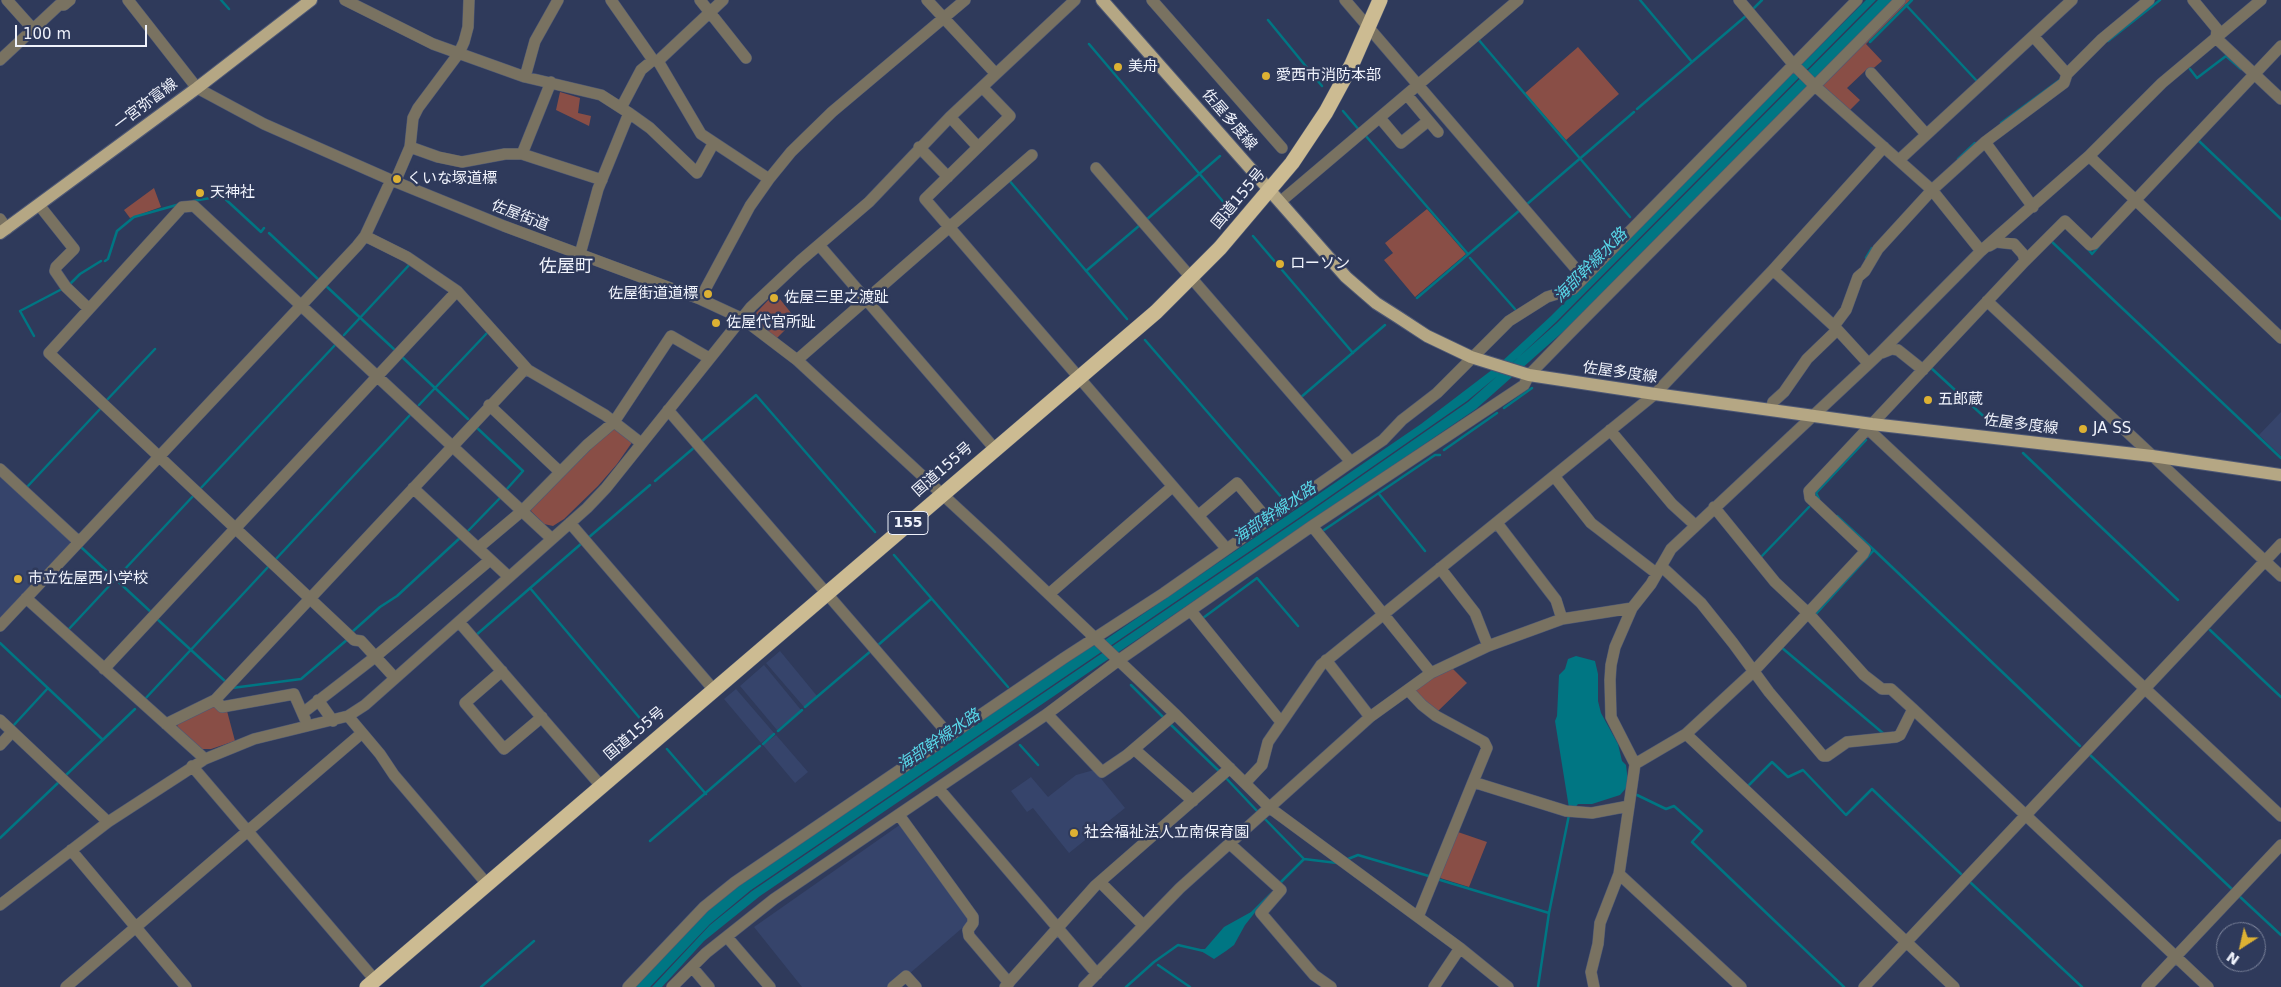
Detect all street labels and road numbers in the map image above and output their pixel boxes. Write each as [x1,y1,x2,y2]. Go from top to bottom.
street label: 一宮弥富線 [111,75,181,135]
street label: 佐屋多度線 [1198,86,1260,154]
street label: 国道155号 [1208,165,1270,233]
street label: 佐屋街道 [489,197,551,235]
street label: 佐屋多度線 [1582,359,1658,387]
street label: 佐屋多度線 [1983,411,2059,439]
street label: 国道155号 [909,439,977,501]
road number: 155 [888,512,928,534]
street label: 国道155号 [601,703,669,765]

